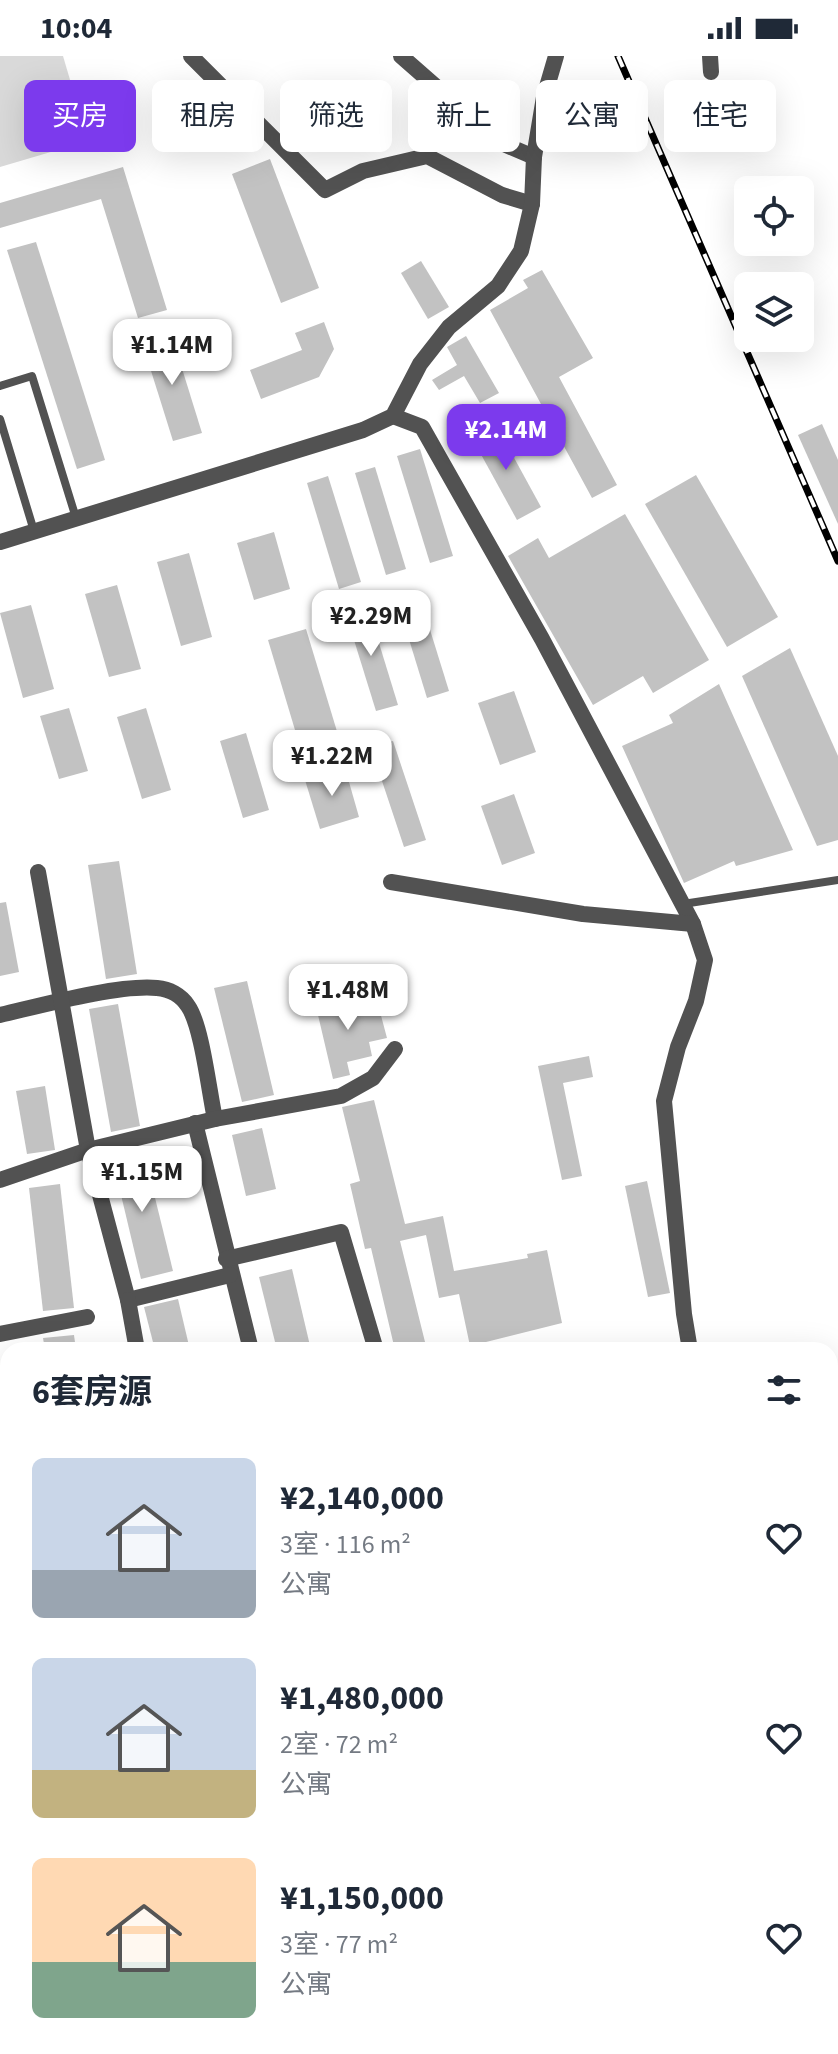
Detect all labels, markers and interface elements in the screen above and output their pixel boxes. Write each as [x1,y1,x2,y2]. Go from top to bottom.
text: 10:04 [40,7,112,50]
chip: 买房 [24,80,136,152]
chip: 租房 [152,80,264,152]
chip: 筛选 [280,80,392,152]
chip: 新上 [408,80,520,152]
chip: 公寓 [536,80,648,152]
chip: 住宅 [664,80,776,152]
map controls [734,176,814,352]
button: locate [734,176,814,256]
button: layers [734,272,814,352]
pin: ¥1.14M [107,319,237,387]
text: ¥1.14M [131,326,213,363]
pin: ¥2.14M [441,404,571,472]
text: ¥2.14M [465,411,547,448]
pin: ¥2.29M [306,590,436,658]
text: ¥2.29M [330,597,412,634]
pin: ¥1.22M [267,730,397,798]
text: ¥1.22M [291,737,373,774]
pin: ¥1.48M [283,964,413,1032]
text: ¥1.48M [307,971,389,1008]
pin: ¥1.15M [77,1146,207,1214]
text: ¥1.15M [101,1153,183,1190]
text: 6套房源 [32,1368,152,1417]
icon: filters [762,1368,806,1412]
text: ¥2,140,000 [280,1474,444,1523]
icon: home [96,1490,192,1586]
icon: heart [762,1516,806,1560]
text: 3室 · 116 m² [280,1526,411,1563]
text: 公寓 [280,1566,332,1603]
text: ¥1,480,000 [280,1674,444,1723]
icon: home [96,1690,192,1786]
icon: heart [762,1716,806,1760]
text: 2室 · 72 m² [280,1726,398,1763]
text: 公寓 [280,1766,332,1803]
text: ¥1,150,000 [280,1874,444,1923]
icon: home [96,1890,192,1986]
icon: heart [762,1916,806,1960]
text: 3室 · 77 m² [280,1926,398,1963]
text: 公寓 [280,1966,332,2003]

